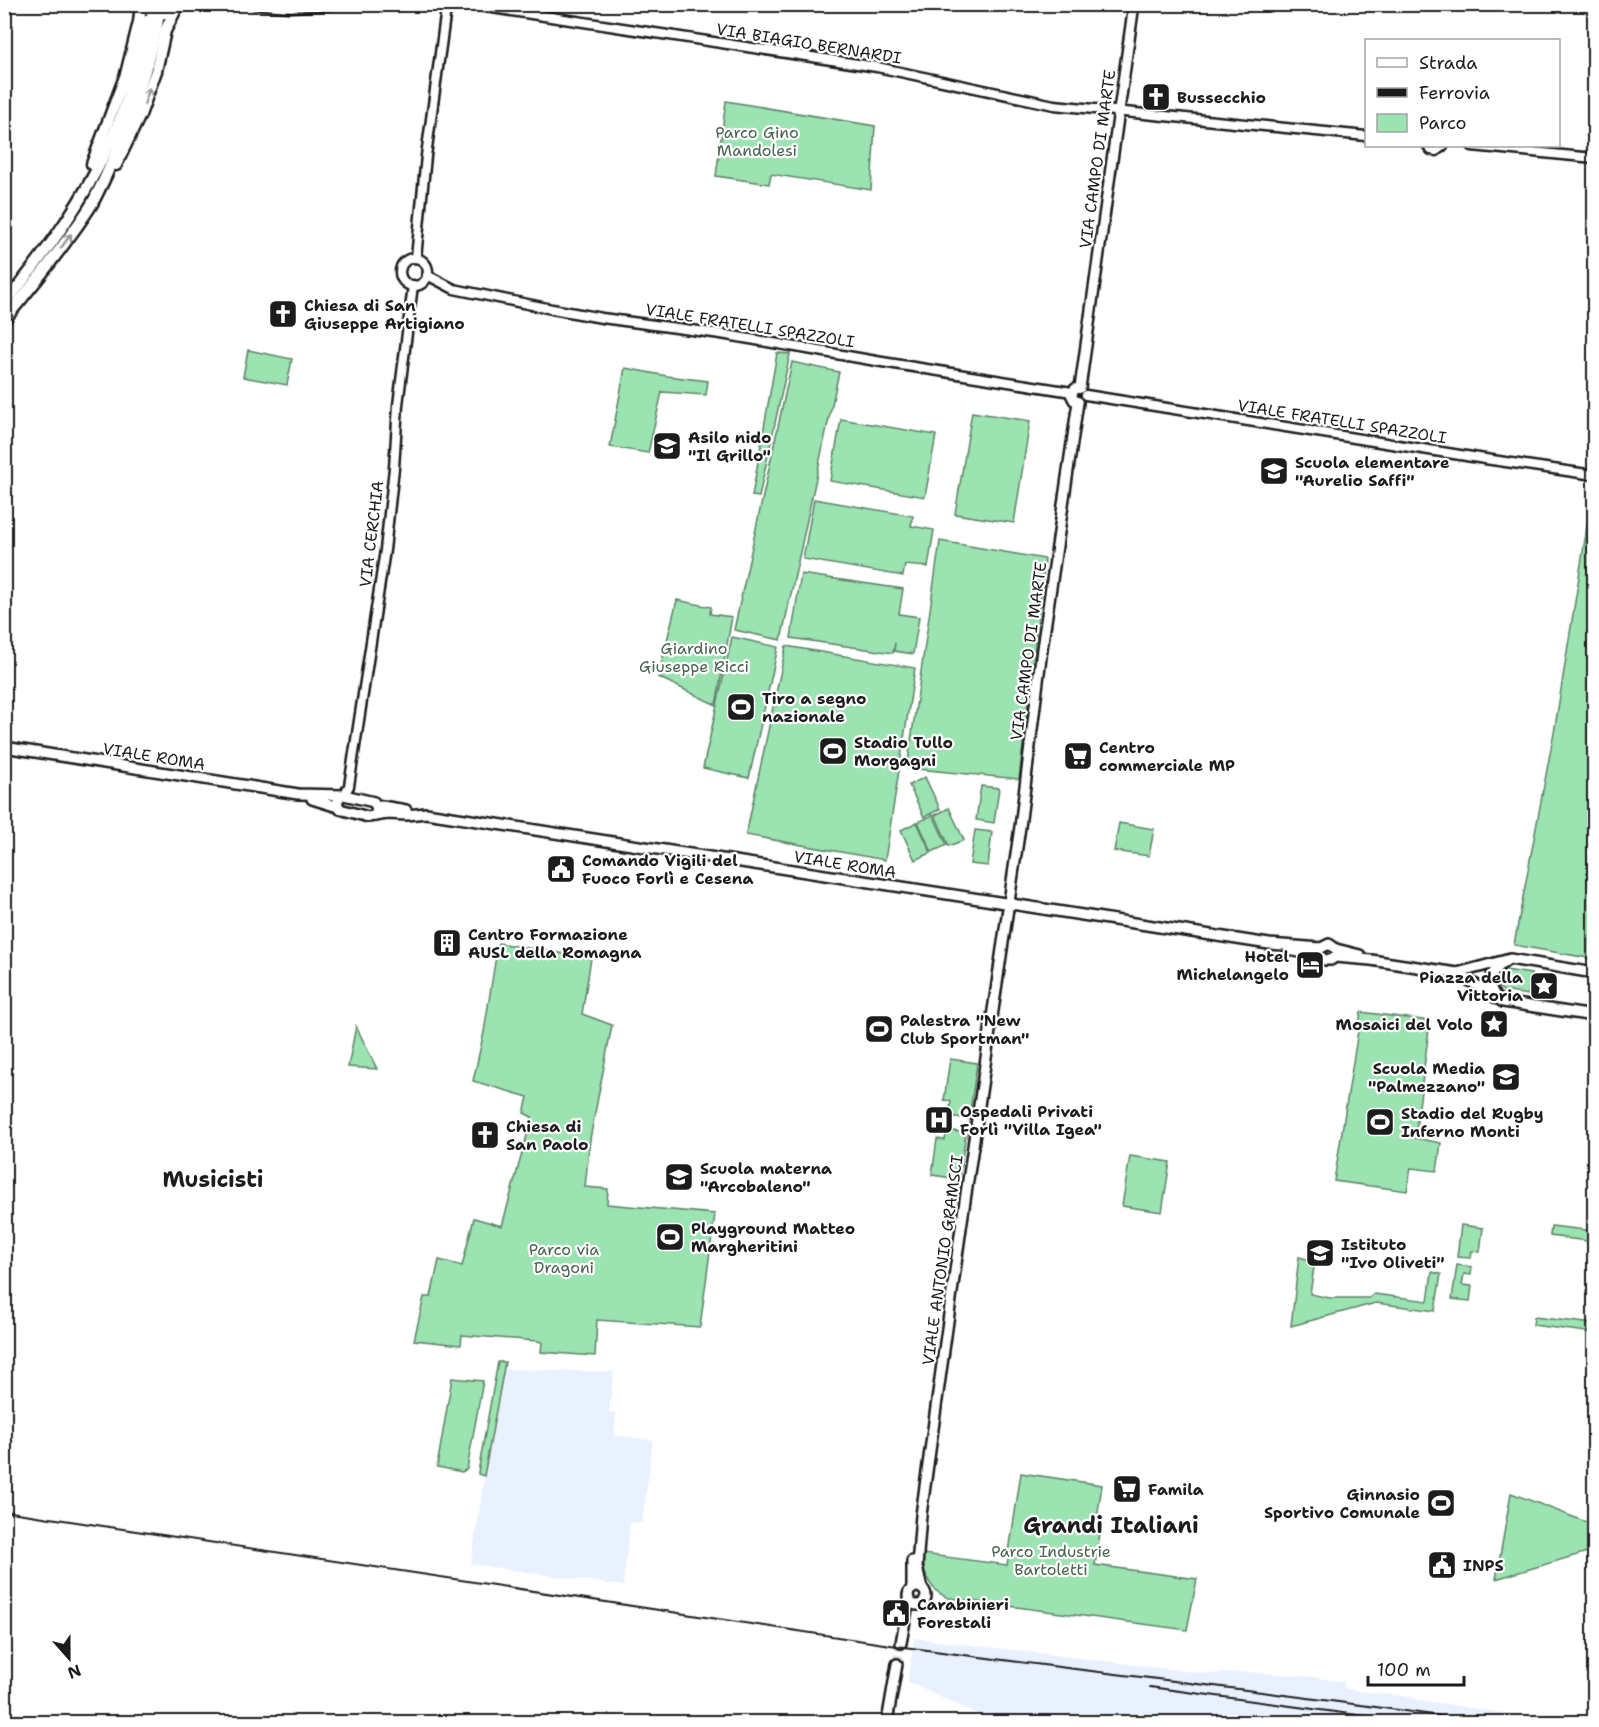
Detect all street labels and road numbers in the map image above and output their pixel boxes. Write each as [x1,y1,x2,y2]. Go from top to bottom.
street label: VIA BIAGIO BERNARDI [715,18,903,69]
street label: VIA CAMPO DI MARTE [1075,68,1120,250]
street label: VIALE FRATELLI SPAZZOLI [644,299,856,352]
street label: VIALE FRATELLI SPAZZOLI [1236,395,1448,448]
street label: VIA CERCHIA [355,480,388,589]
street label: VIA CAMPO DI MARTE [1006,560,1051,742]
street label: VIALE ROMA [101,738,207,775]
street label: VIALE ROMA [792,846,898,883]
street label: VIALE ANTONIO GRAMSCI [917,1153,968,1367]

